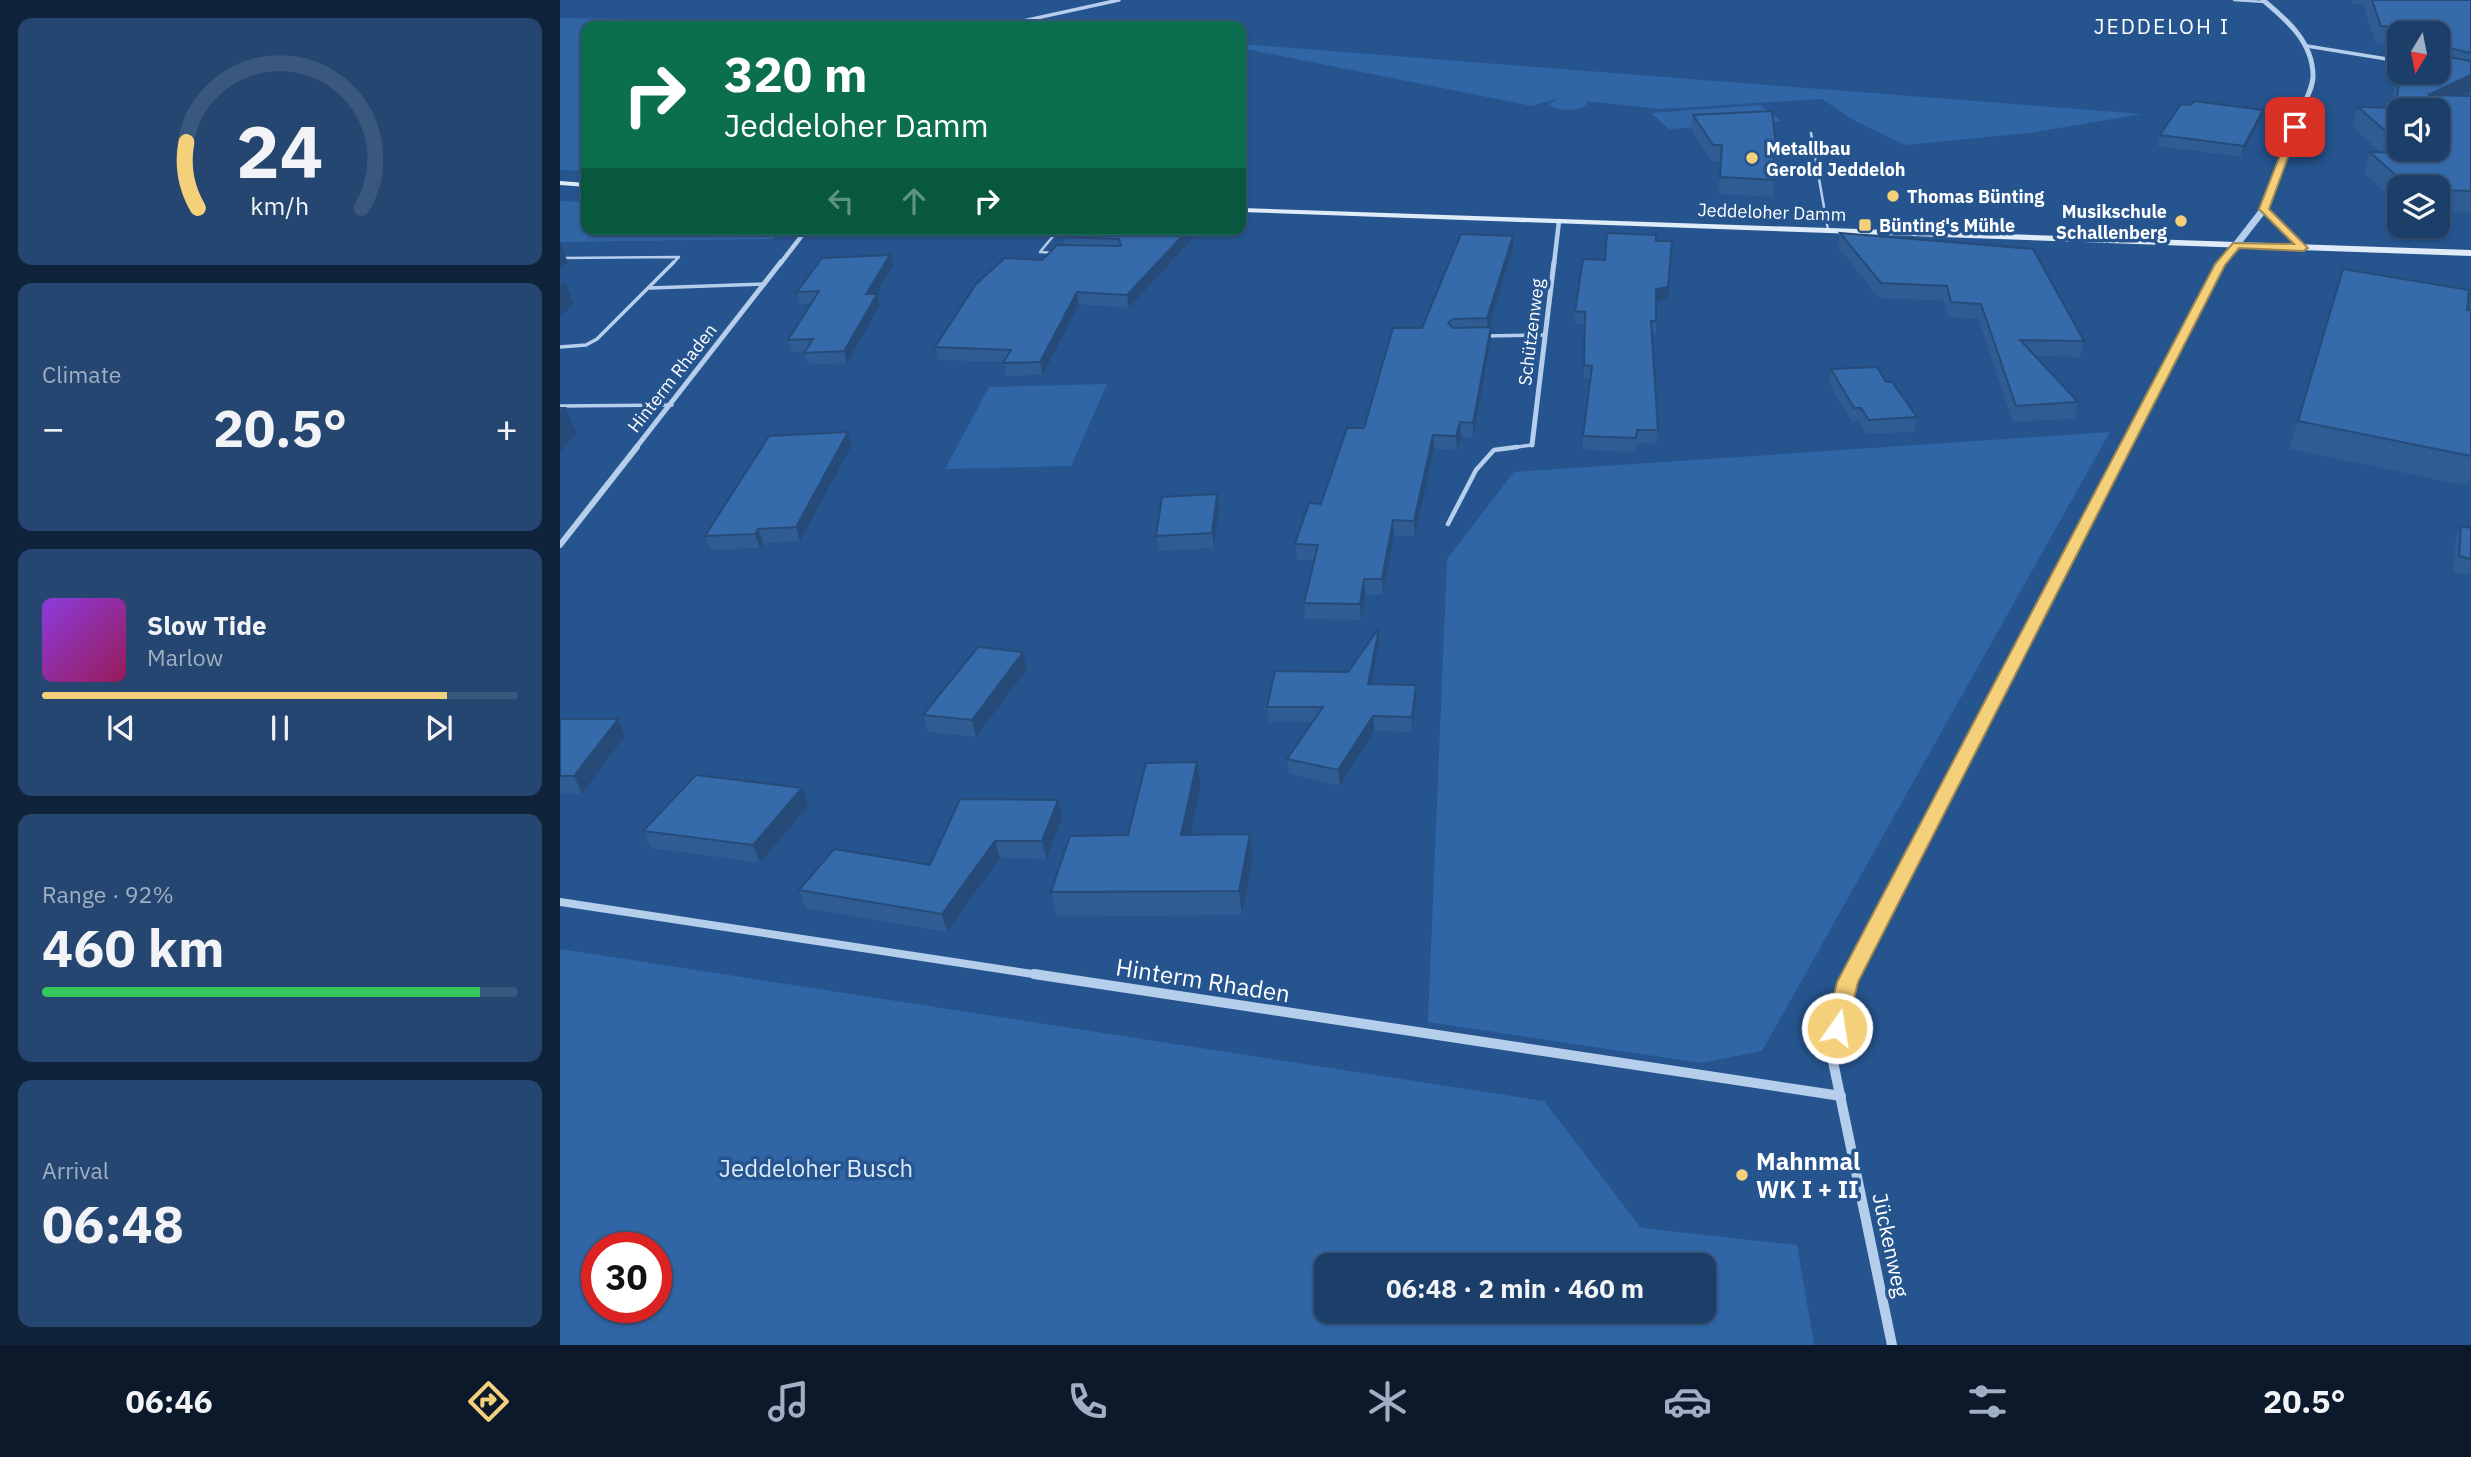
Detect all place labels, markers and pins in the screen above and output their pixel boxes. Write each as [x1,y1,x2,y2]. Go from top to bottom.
pin [2265,97,2325,157]
place label: Metallbau Gerold Jeddeloh [1766,137,1906,181]
marker: Metallbau Gerold Jeddeloh [1744,150,1760,166]
place label: Thomas Bünting [1907,185,2044,208]
marker: Thomas Bünting [1885,188,1901,204]
place label: Musikschule Schallenberg [2056,200,2167,244]
marker: Musikschule Schallenberg [2173,213,2189,229]
place label: Bünting's Mühle [1879,214,2015,237]
marker: Bünting's Mühle [1857,217,1873,233]
place label: Mahnmal WK I + II [1756,1145,1860,1205]
marker: Mahnmal WK I + II [1734,1167,1750,1183]

